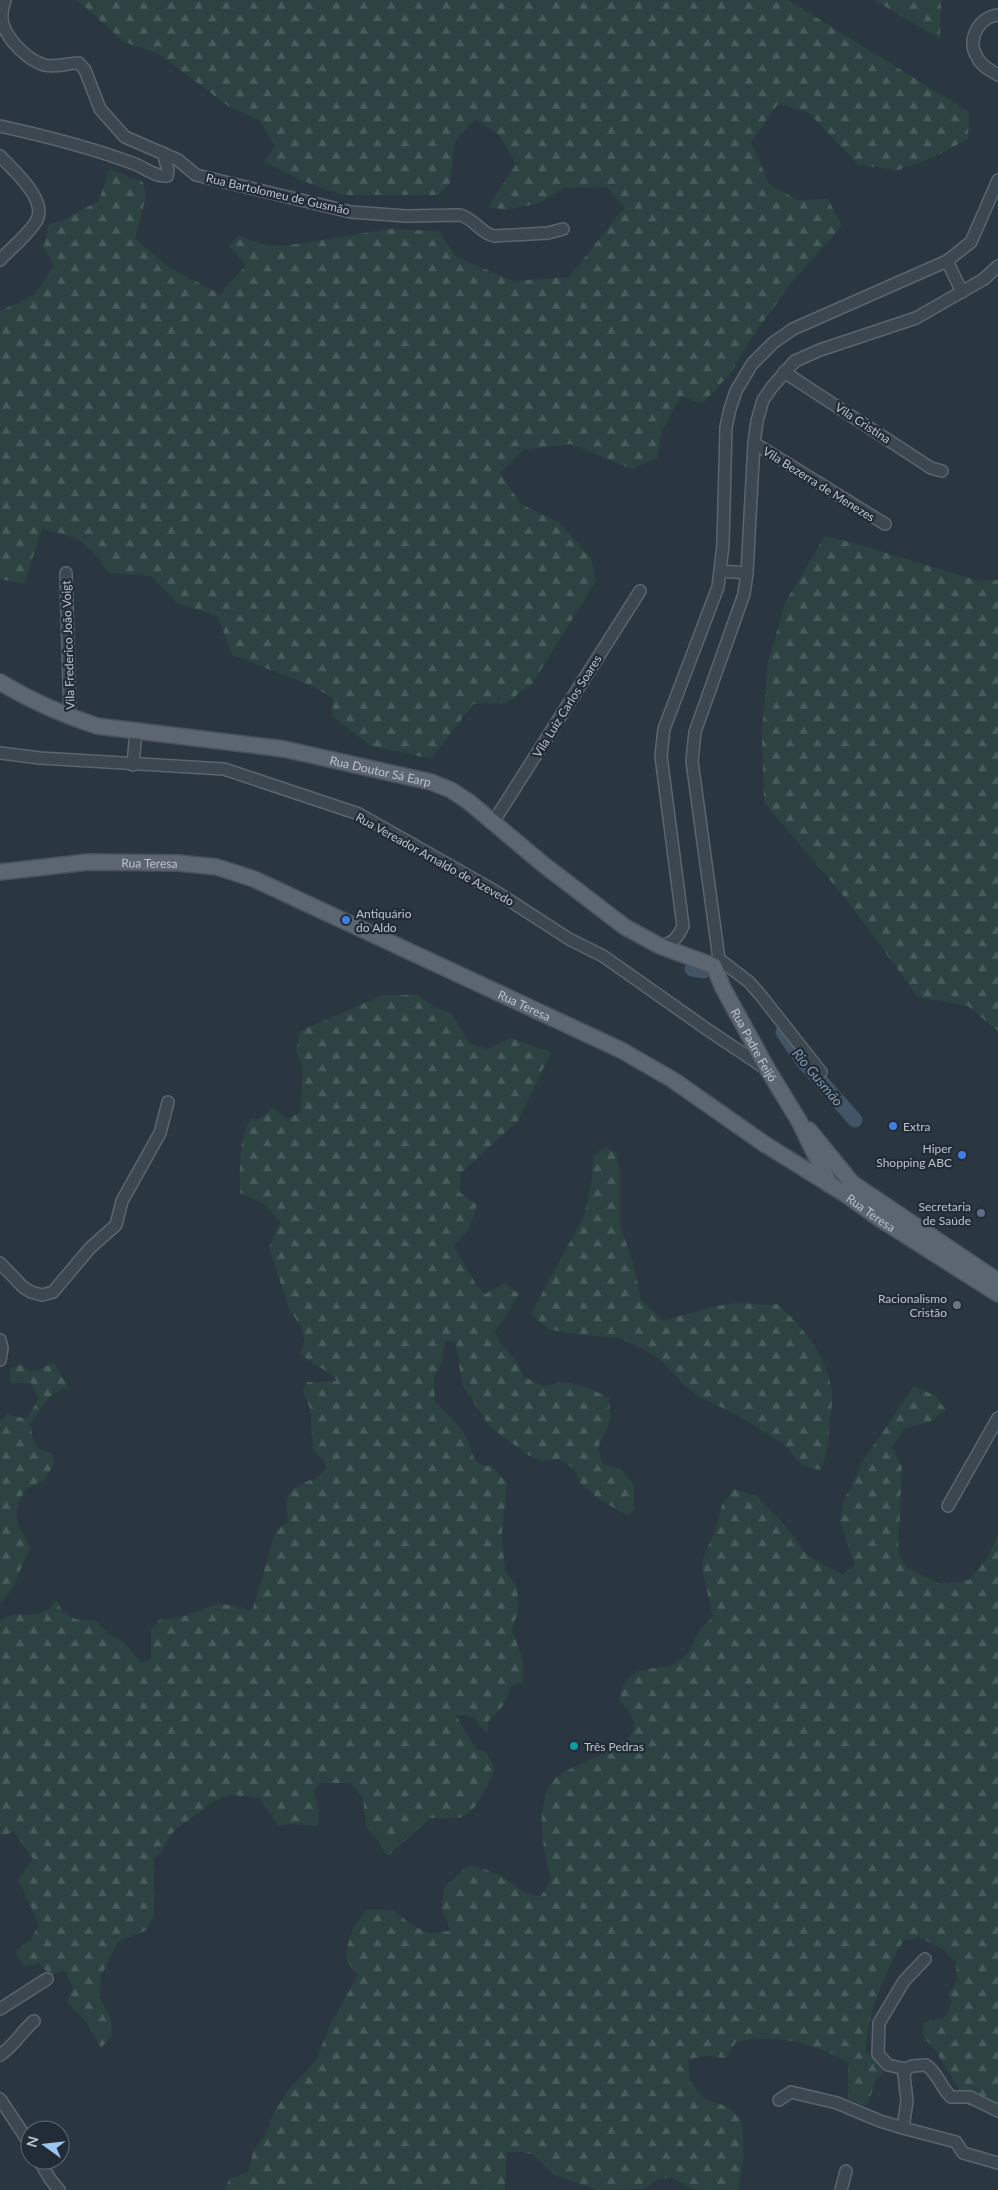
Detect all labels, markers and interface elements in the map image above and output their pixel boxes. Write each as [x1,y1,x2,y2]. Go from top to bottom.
street label: Rua Bartolomeu de Gusmão [205,170,351,218]
street label: Vila Cristina [832,399,894,447]
street label: Vila Bezerra de Menezes [760,443,878,525]
street label: Vila Frederico João Voigt [58,579,78,710]
street label: Vila Luiz Carlos Soares [529,652,605,760]
street label: Rua Doutor Sá Earp [328,752,433,789]
street label: Rua Vereador Arnaldo de Azevedo [353,809,517,909]
street label: Rua Teresa [121,855,178,870]
place label: Antiquário do Aldo [356,906,412,935]
marker: Antiquário do Aldo [340,914,352,926]
street label: Rua Teresa [496,986,553,1024]
street label: Rua Padre Feijó [728,1006,781,1084]
water label: Rio Gusmão [789,1045,847,1109]
place label: Extra [903,1119,930,1134]
marker: Extra [887,1120,899,1132]
place label: Hiper Shopping ABC [876,1141,953,1170]
marker: Hiper Shopping ABC [956,1149,968,1161]
street label: Rua Teresa [844,1190,898,1235]
place label: Secretaria de Saúde [919,1199,971,1228]
marker: Secretaria de Saúde [975,1207,987,1219]
place label: Racionalismo Cristão [878,1291,947,1320]
marker: Racionalismo Cristão [951,1299,963,1311]
place label: Três Pedras [584,1739,644,1754]
marker: Três Pedras [568,1740,580,1752]
north arrow [20,2120,70,2170]
text: N [22,2134,42,2149]

